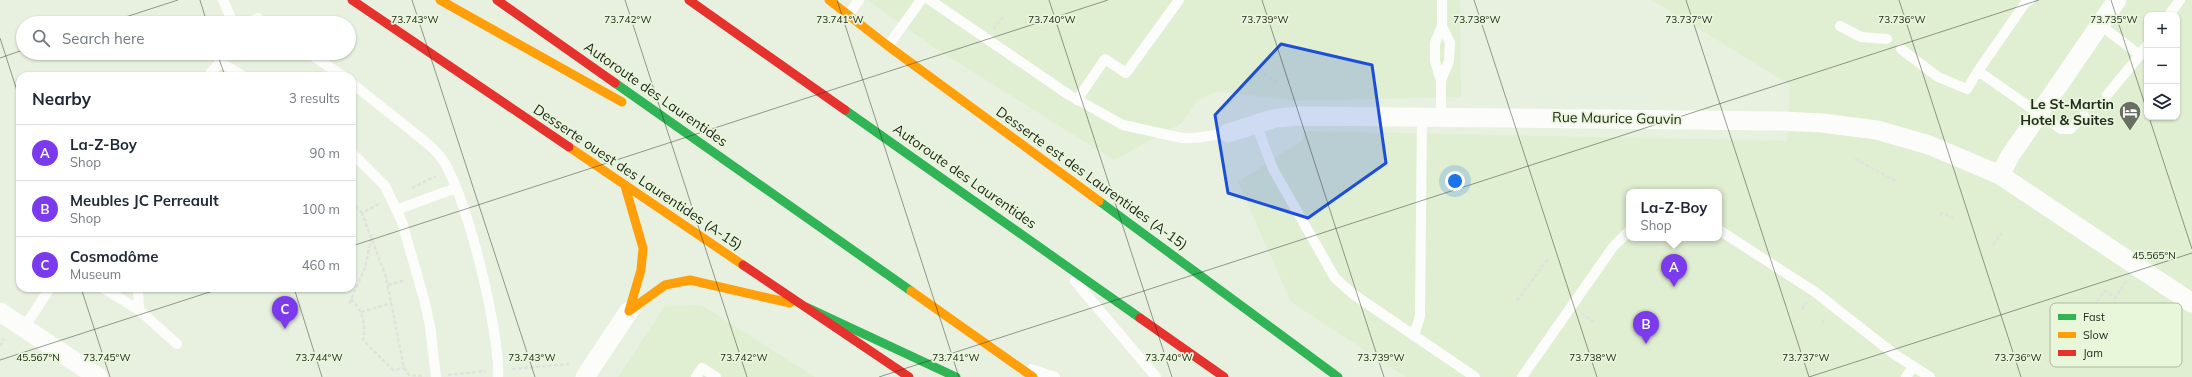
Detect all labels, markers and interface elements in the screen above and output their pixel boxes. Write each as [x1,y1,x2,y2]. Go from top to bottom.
map controls [2144,12,2180,120]
button: + [2144,12,2180,48]
text: 73.743°W [391,13,439,26]
text: 73.742°W [604,13,652,26]
text: 73.741°W [816,13,864,26]
text: 73.740°W [1028,13,1076,26]
text: 73.739°W [1241,13,1289,26]
text: 73.738°W [1453,13,1501,26]
text: 73.737°W [1665,13,1713,26]
text: 73.736°W [1878,13,1926,26]
text: 73.735°W [2090,13,2138,26]
search box [16,16,356,60]
icon: search [30,27,52,49]
text: Search here [62,29,144,48]
street label: Autoroute des Laurentides [581,38,731,150]
button: − [2144,48,2180,84]
button: layers [2144,84,2180,120]
text: Nearby [32,88,91,109]
text: 3 results [289,90,340,106]
place label: Le St-Martin Hotel & Suites [2020,95,2114,129]
hotel icon: Le St-Martin Hotel & Suites [2117,99,2143,132]
street label: Desserte ouest des Laurentides (A-15) [530,100,746,254]
street label: Desserte est des Laurentides (A-15) [993,102,1191,254]
street label: Rue Maurice Gauvin [1552,108,1682,128]
street label: Autoroute des Laurentides [890,120,1040,232]
text: La-Z-Boy [70,135,137,154]
text: A [40,145,50,161]
text: 90 m [310,145,340,161]
text: Shop [70,154,101,170]
your location [1445,171,1465,191]
popup [1626,189,1722,241]
text: Meubles JC Perreault [70,191,219,210]
text: La-Z-Boy [1641,198,1707,217]
text: B [41,201,49,217]
text: 100 m [302,201,340,217]
text: Shop [70,210,101,226]
text: Shop [1641,217,1672,233]
text: Cosmodôme [70,247,158,266]
text: 45.565°N [2132,249,2176,262]
pin: A [1661,254,1687,287]
text: C [41,257,49,273]
text: 460 m [302,257,340,273]
text: Museum [70,266,121,282]
pin: C [272,296,298,329]
legend [2050,303,2182,367]
text: Fast [2083,310,2105,324]
pin: B [1633,311,1659,344]
text: Slow [2083,328,2109,342]
text: Jam [2083,346,2103,360]
text: 45.567°N [16,351,60,364]
text: 73.745°W [83,351,131,364]
text: 73.744°W [295,351,343,364]
text: 73.743°W [508,351,556,364]
text: 73.742°W [720,351,768,364]
text: 73.741°W [932,351,980,364]
text: 73.740°W [1145,351,1193,364]
text: 73.739°W [1357,351,1405,364]
text: 73.738°W [1569,351,1617,364]
text: 73.737°W [1782,351,1830,364]
text: 73.736°W [1994,351,2042,364]

